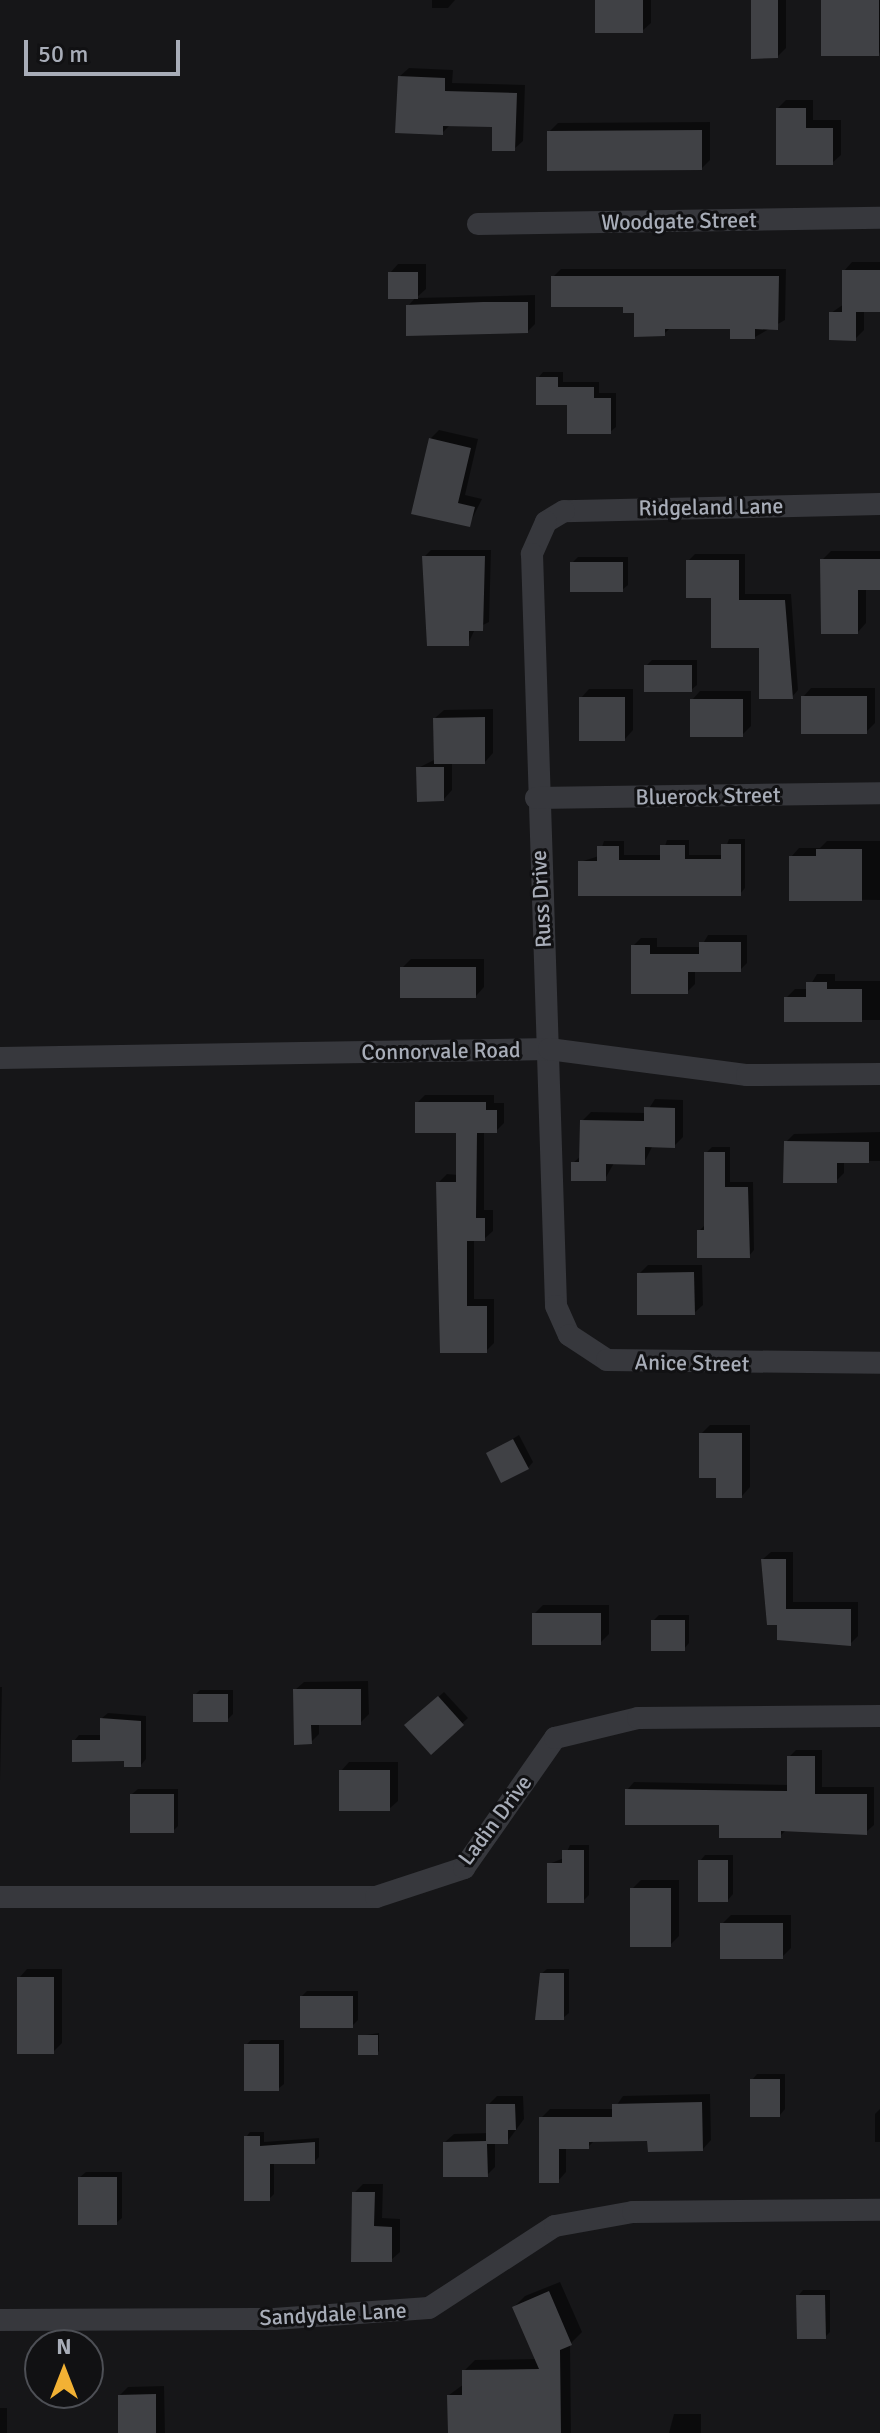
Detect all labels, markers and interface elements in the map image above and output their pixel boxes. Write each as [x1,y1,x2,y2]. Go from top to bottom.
scale bar [28,24,184,74]
text: 50 m [38,39,88,69]
street label: Woodgate Street [601,206,757,236]
street label: Ridgeland Lane [638,493,784,521]
street label: Bluerock Street [635,782,781,810]
street label: Russ Drive [525,849,557,949]
street label: Connorvale Road [361,1036,521,1066]
street label: Anice Street [634,1349,750,1377]
street label: Ladin Drive [453,1770,537,1870]
street label: Sandydale Lane [259,2297,407,2331]
north arrow [24,2329,104,2409]
text: N [56,2333,72,2360]

